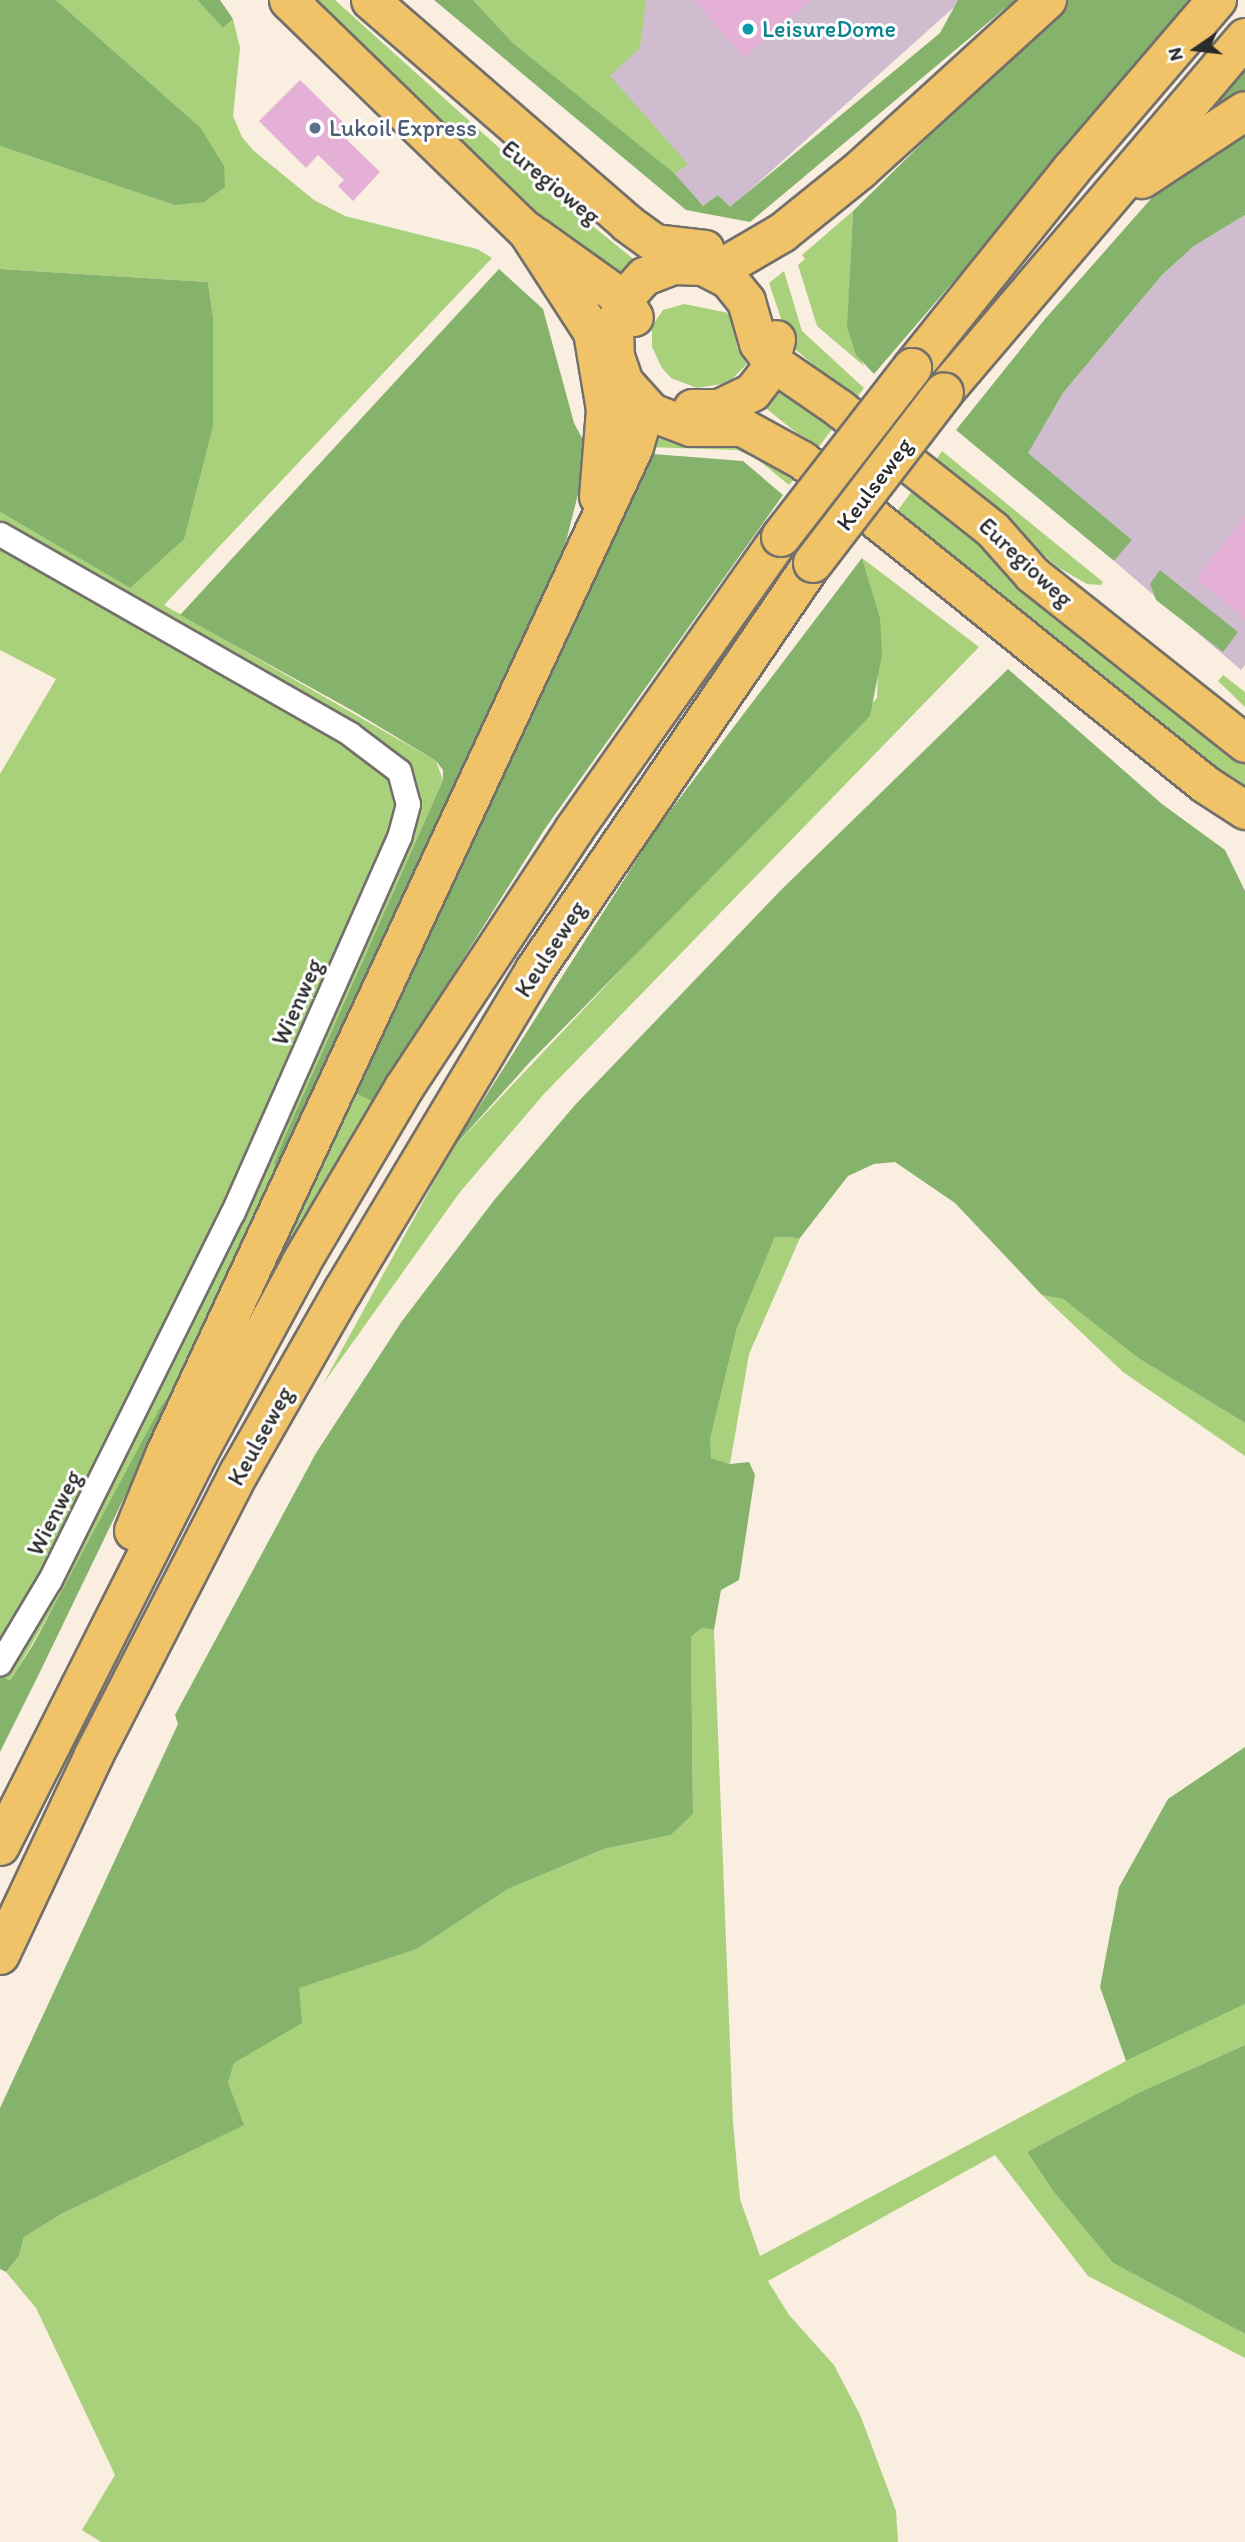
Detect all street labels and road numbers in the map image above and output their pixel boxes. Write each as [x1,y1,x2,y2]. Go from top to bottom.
street label: Euregioweg [496,134,606,230]
street label: Keulseweg [830,432,918,536]
street label: Euregioweg [973,511,1079,613]
street label: Keulseweg [508,895,592,1003]
street label: Wienweg [265,954,329,1050]
street label: Keulseweg [221,1381,299,1491]
street label: Wienweg [20,1466,88,1560]

